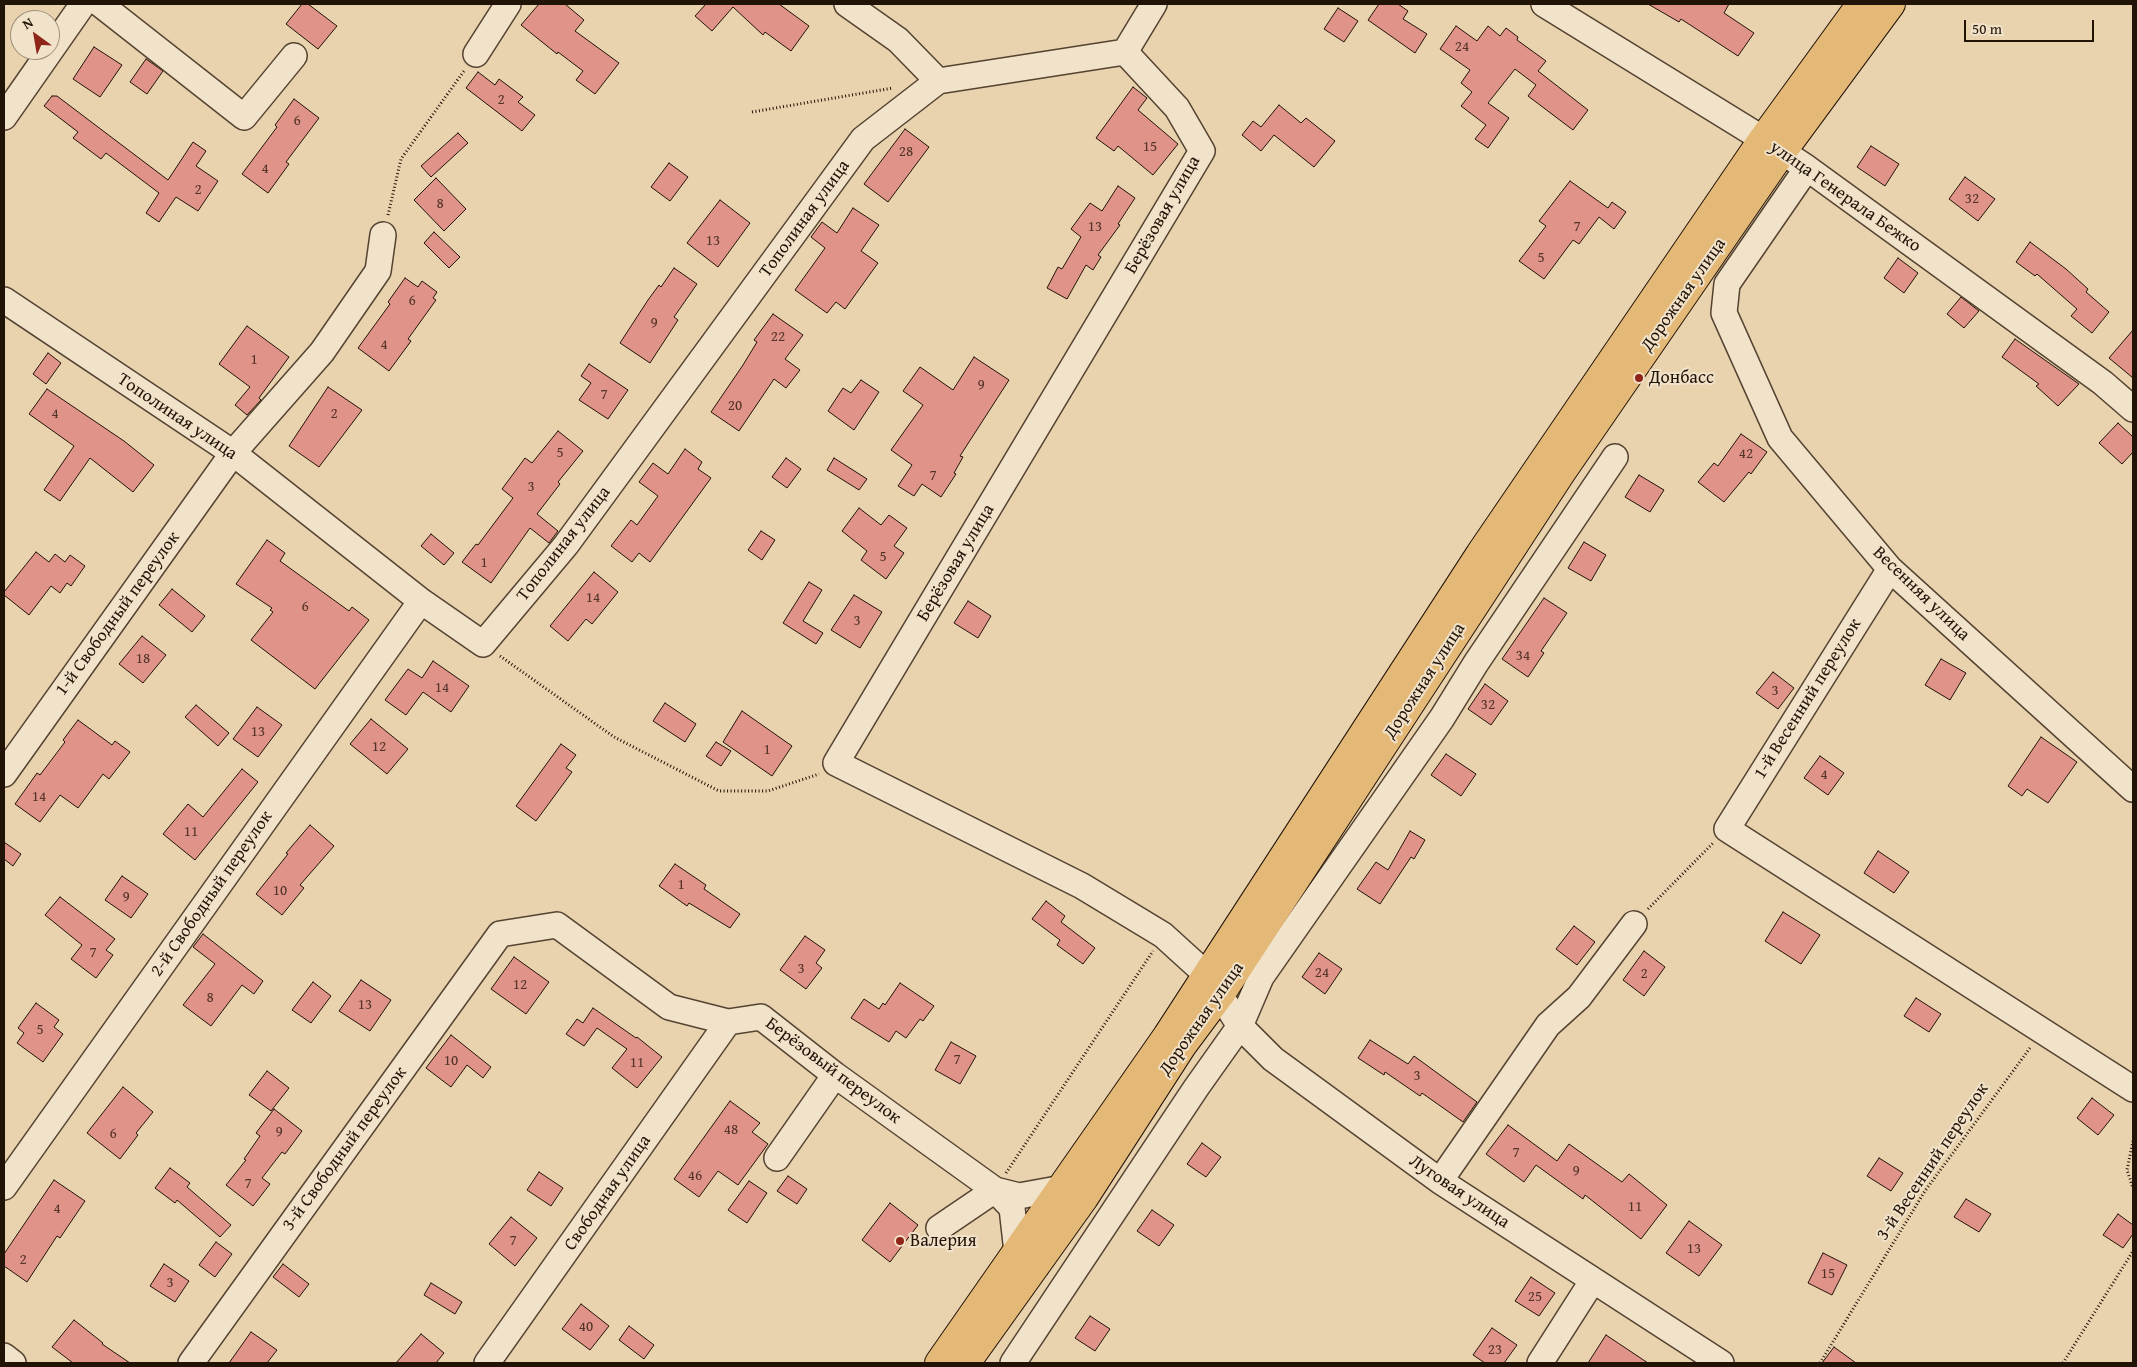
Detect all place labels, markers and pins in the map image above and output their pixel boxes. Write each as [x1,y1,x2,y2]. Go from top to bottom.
place label: Донбасс [1649,367,1714,389]
marker: Донбасс [1633,372,1645,384]
place label: Валерия [910,1230,977,1252]
marker: Валерия [894,1235,906,1247]

